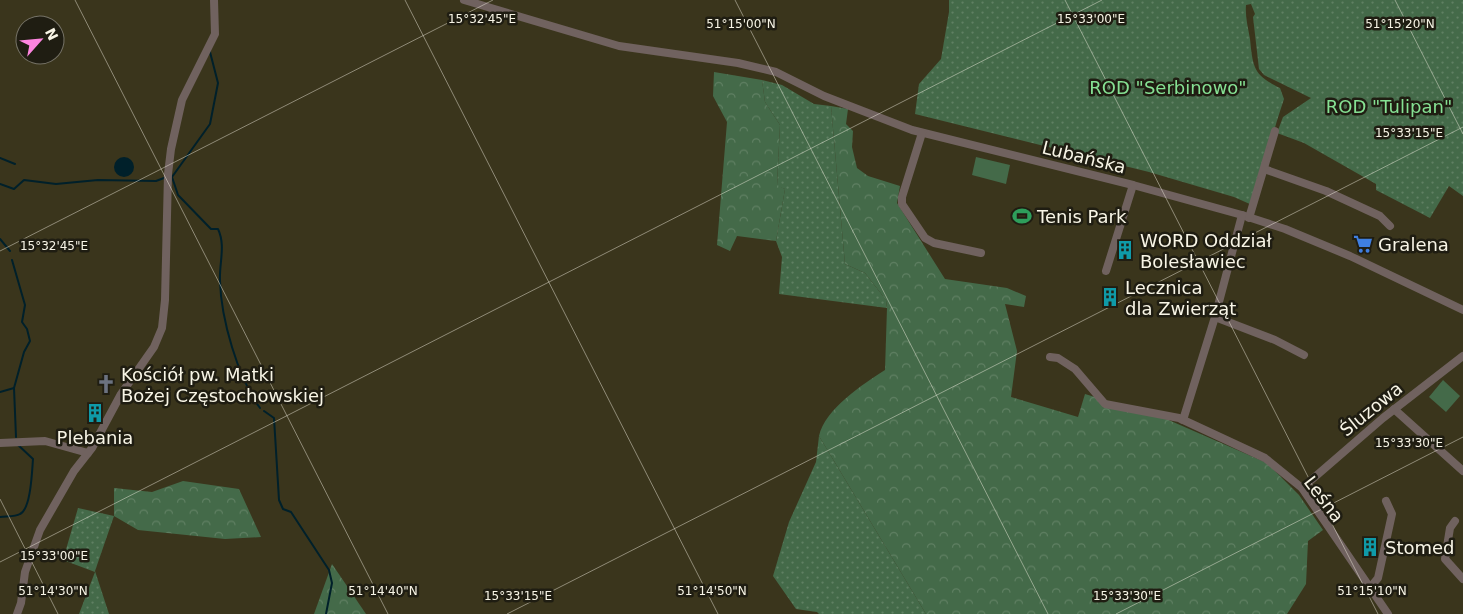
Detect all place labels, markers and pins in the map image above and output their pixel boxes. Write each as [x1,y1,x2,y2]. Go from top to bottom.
sports icon: Tenis Park [1011,205,1033,227]
place label: Tenis Park [1036,206,1127,227]
place label: WORD Oddział Bolesławiec [1140,230,1273,272]
supermarket icon: Gralena [1352,233,1374,255]
place label: Gralena [1378,234,1449,255]
building icon: WORD Oddział Bolesławiec [1114,239,1136,261]
place label: Lecznica dla Zwierząt [1125,277,1236,319]
building icon: Lecznica dla Zwierząt [1099,286,1121,308]
place label: Kościół pw. Matki Bożej Częstochowskiej [121,364,324,406]
church icon: Kościół pw. Matki Bożej Częstochowskiej [95,373,117,395]
building icon: Plebania [84,402,106,424]
place label: Plebania [57,427,133,448]
building icon: Stomed [1359,536,1381,558]
place label: Stomed [1385,537,1455,558]

